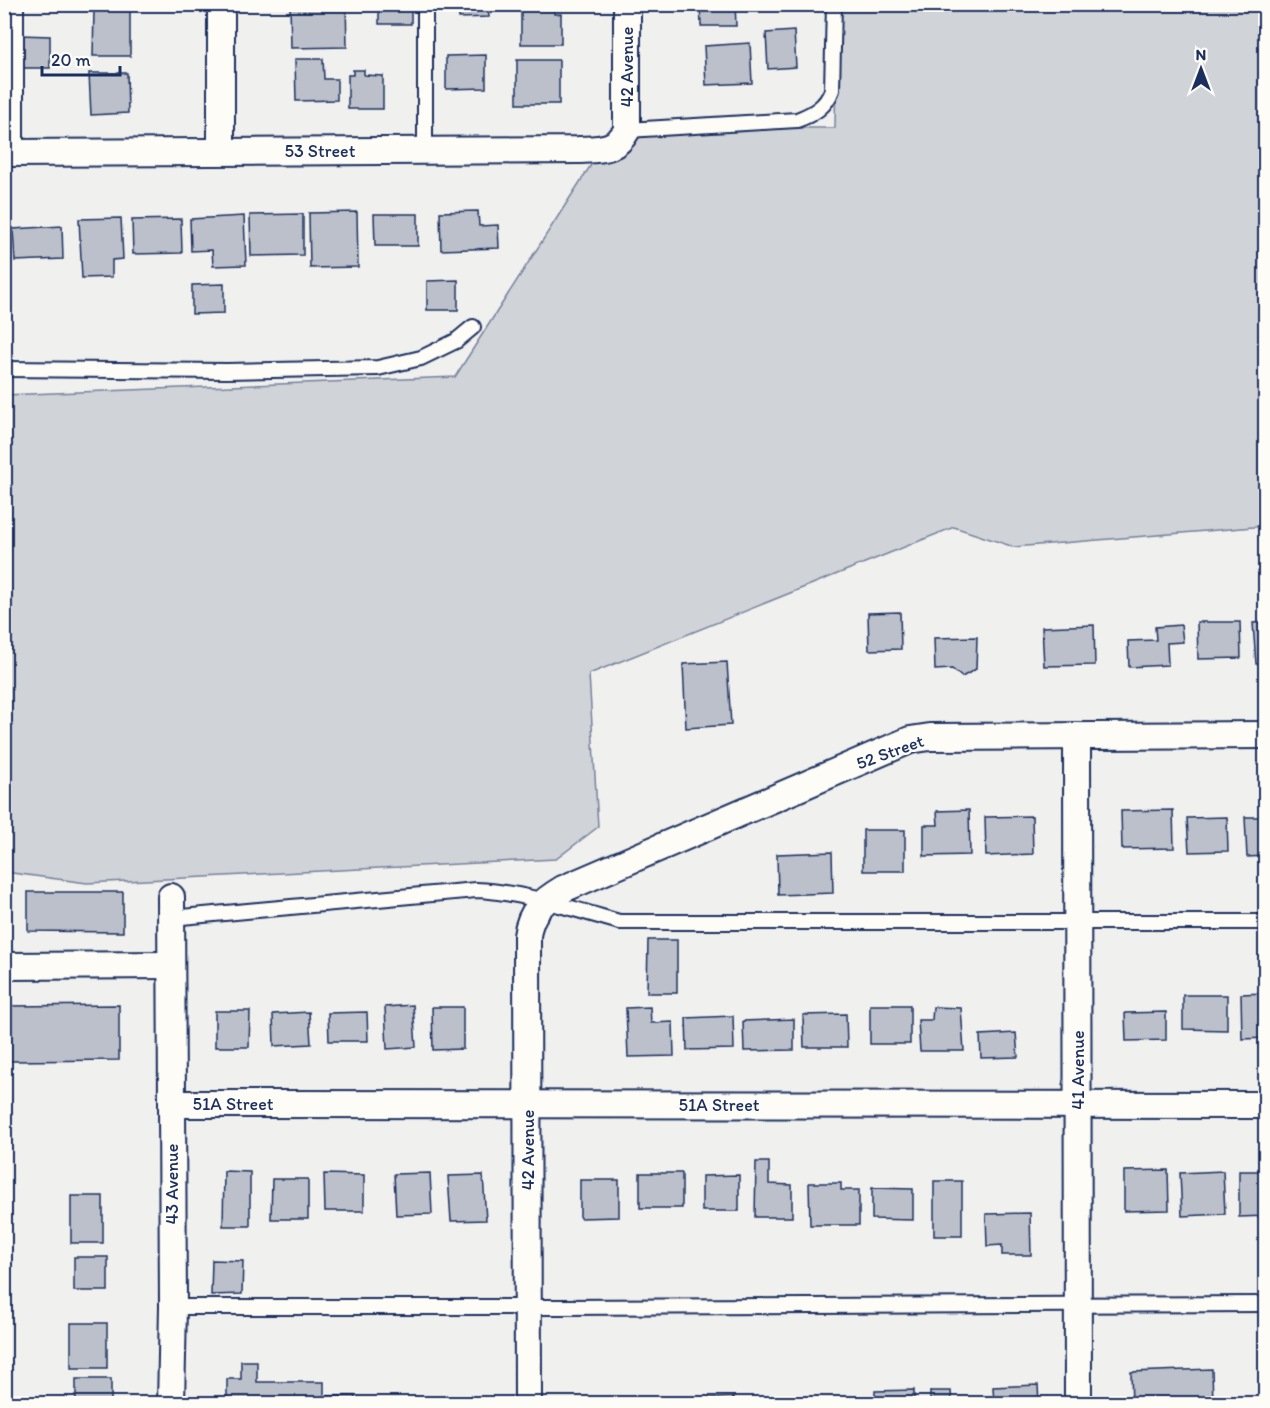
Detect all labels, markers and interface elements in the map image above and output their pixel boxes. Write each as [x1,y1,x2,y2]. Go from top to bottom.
street label: 42 Avenue [616,27,638,107]
scale bar [42,39,120,77]
north arrow [1171,39,1231,99]
text: N [1196,45,1206,64]
text: 20 m [51,49,91,71]
street label: 53 Street [285,140,356,162]
street label: 52 Street [853,730,927,774]
street label: 41 Avenue [1067,1030,1089,1110]
street label: 51A Street [193,1093,274,1115]
street label: 51A Street [679,1094,760,1116]
street label: 42 Avenue [517,1110,539,1190]
street label: 43 Avenue [161,1144,183,1224]

